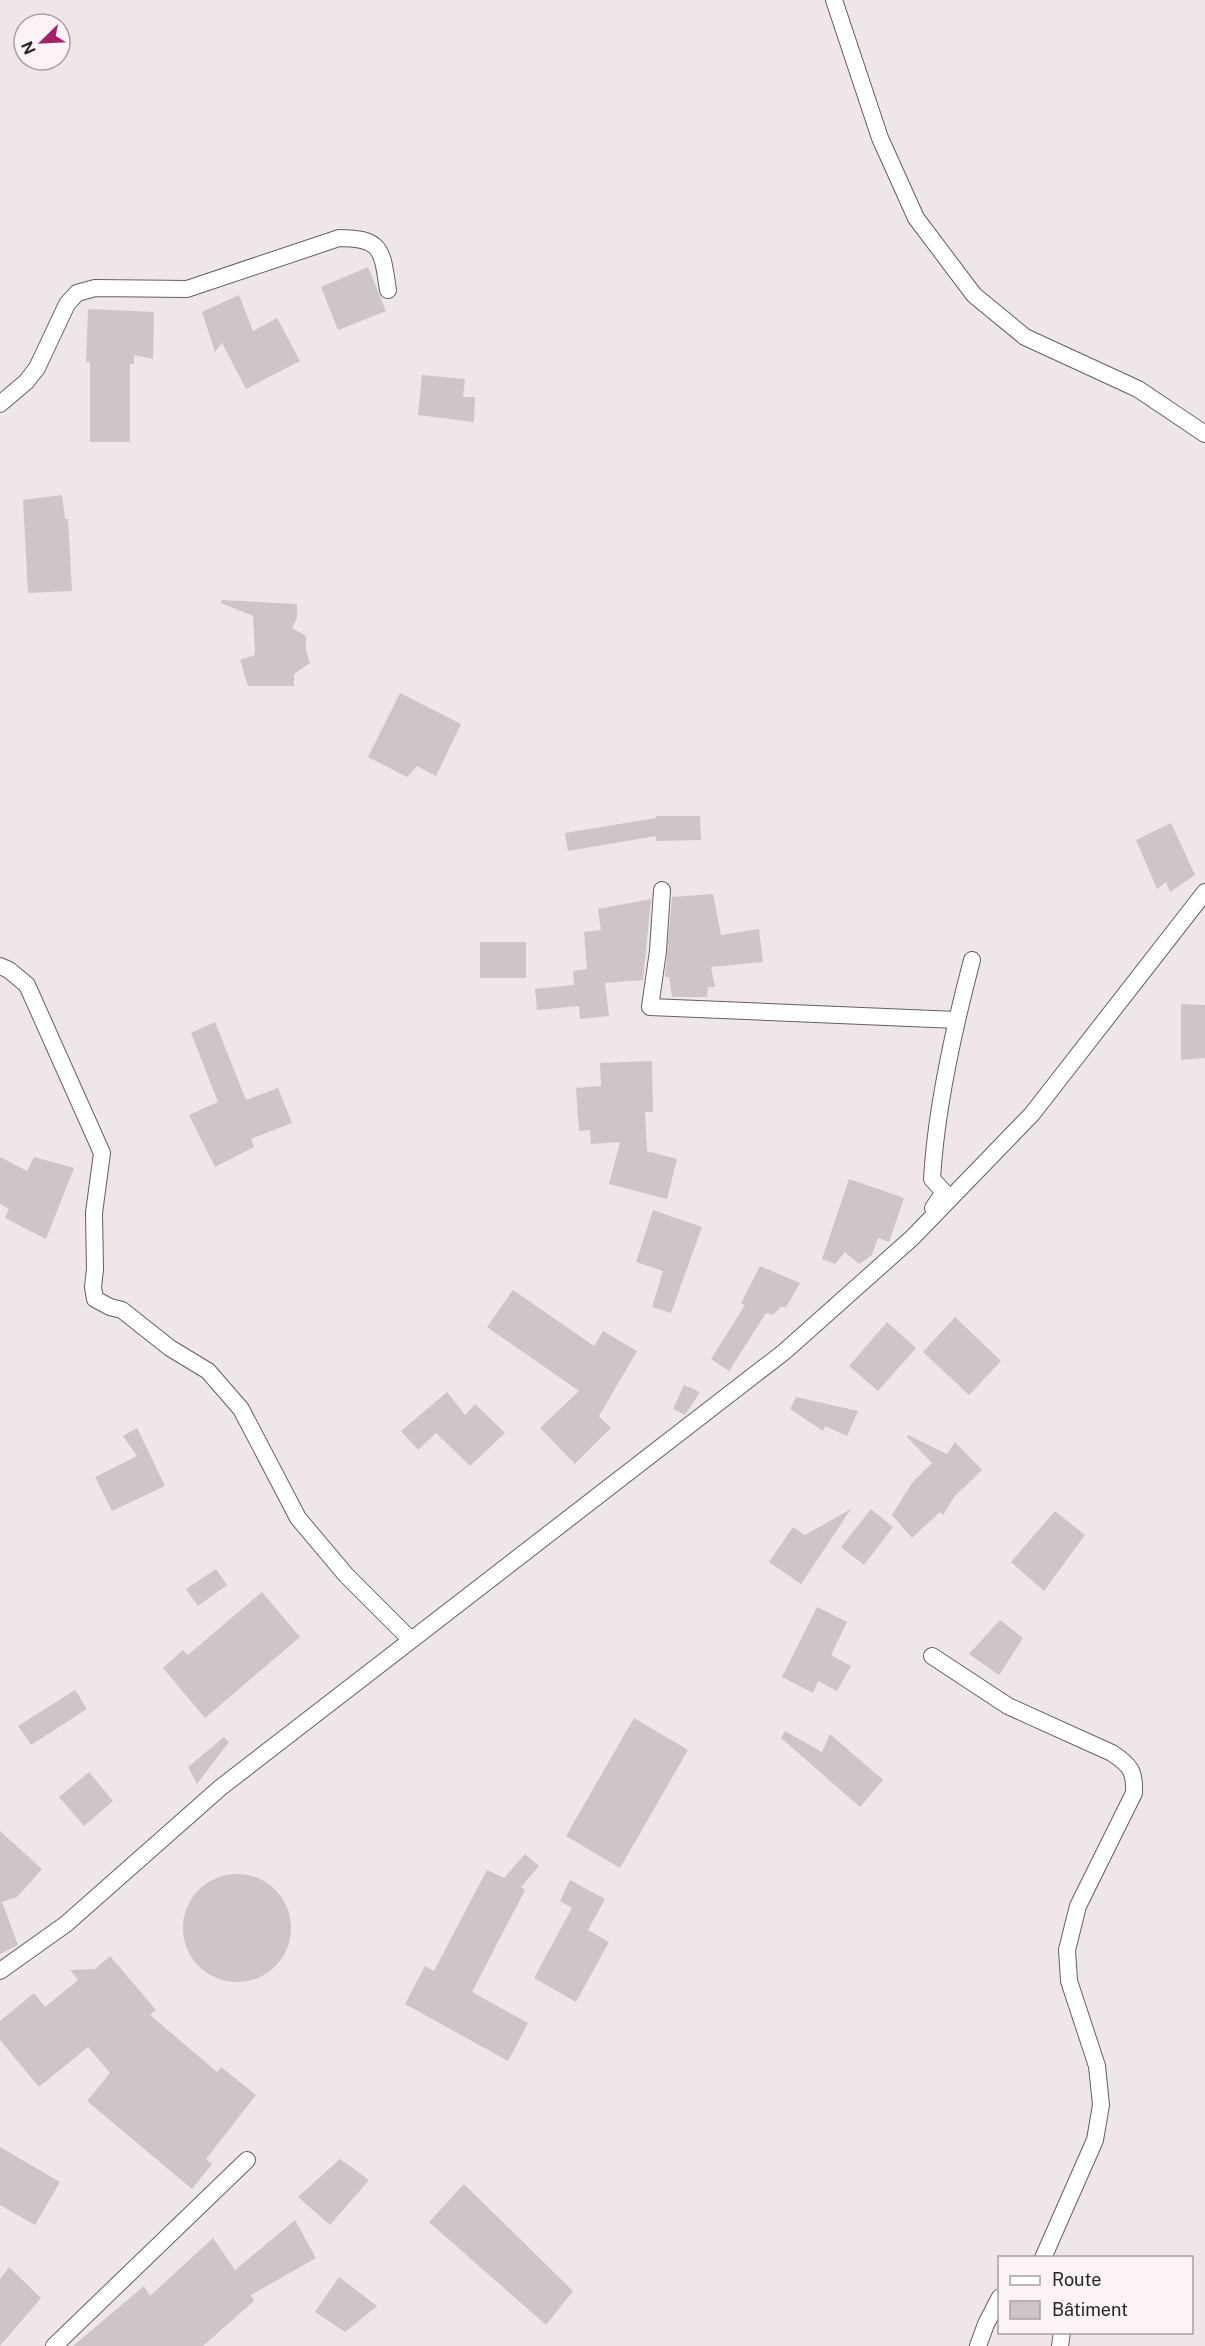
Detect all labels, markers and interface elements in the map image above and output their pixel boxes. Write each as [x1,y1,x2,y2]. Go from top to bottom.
north arrow [12,12,72,72]
text: N [18,38,40,57]
legend [998,2256,1193,2334]
text: Route [1052,2269,1101,2290]
text: Bâtiment [1052,2299,1128,2320]

